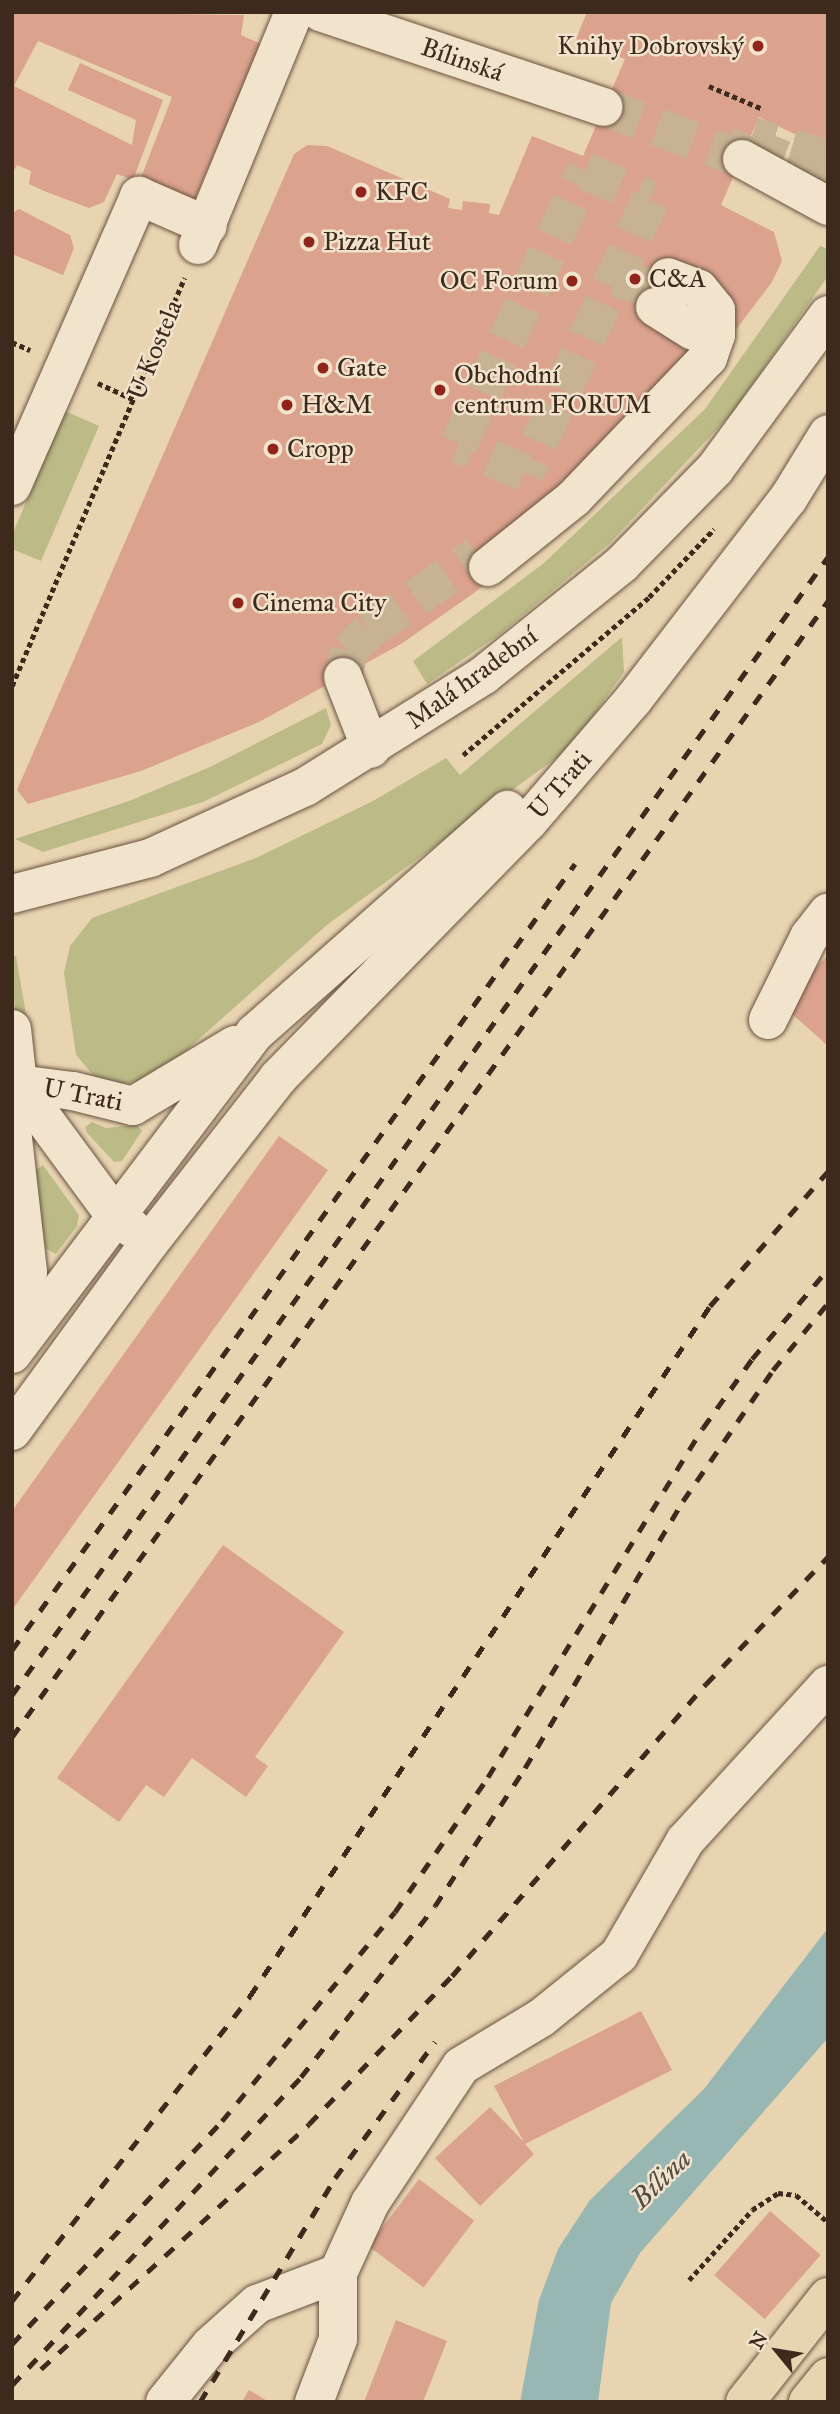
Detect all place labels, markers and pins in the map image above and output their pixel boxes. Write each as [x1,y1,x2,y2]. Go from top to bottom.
place label: Knihy Dobrovský [557,30,744,62]
marker: Knihy Dobrovský [750,38,766,54]
place label: KFC [375,176,428,208]
marker: KFC [353,184,369,200]
place label: Pizza Hut [323,226,431,258]
marker: Pizza Hut [301,234,317,250]
place label: C&A [649,263,706,295]
place label: OC Forum [440,265,558,297]
marker: C&A [627,271,643,287]
marker: OC Forum [564,273,580,289]
place label: Gate [337,352,387,384]
place label: Obchodní centrum FORUM [454,359,651,420]
marker: Gate [315,360,331,376]
marker: Obchodní centrum FORUM [432,382,448,398]
place label: H&M [301,389,372,421]
marker: H&M [279,397,295,413]
place label: Cropp [287,433,354,465]
marker: Cropp [265,441,281,457]
place label: Cinema City [252,587,386,619]
marker: Cinema City [230,595,246,611]

